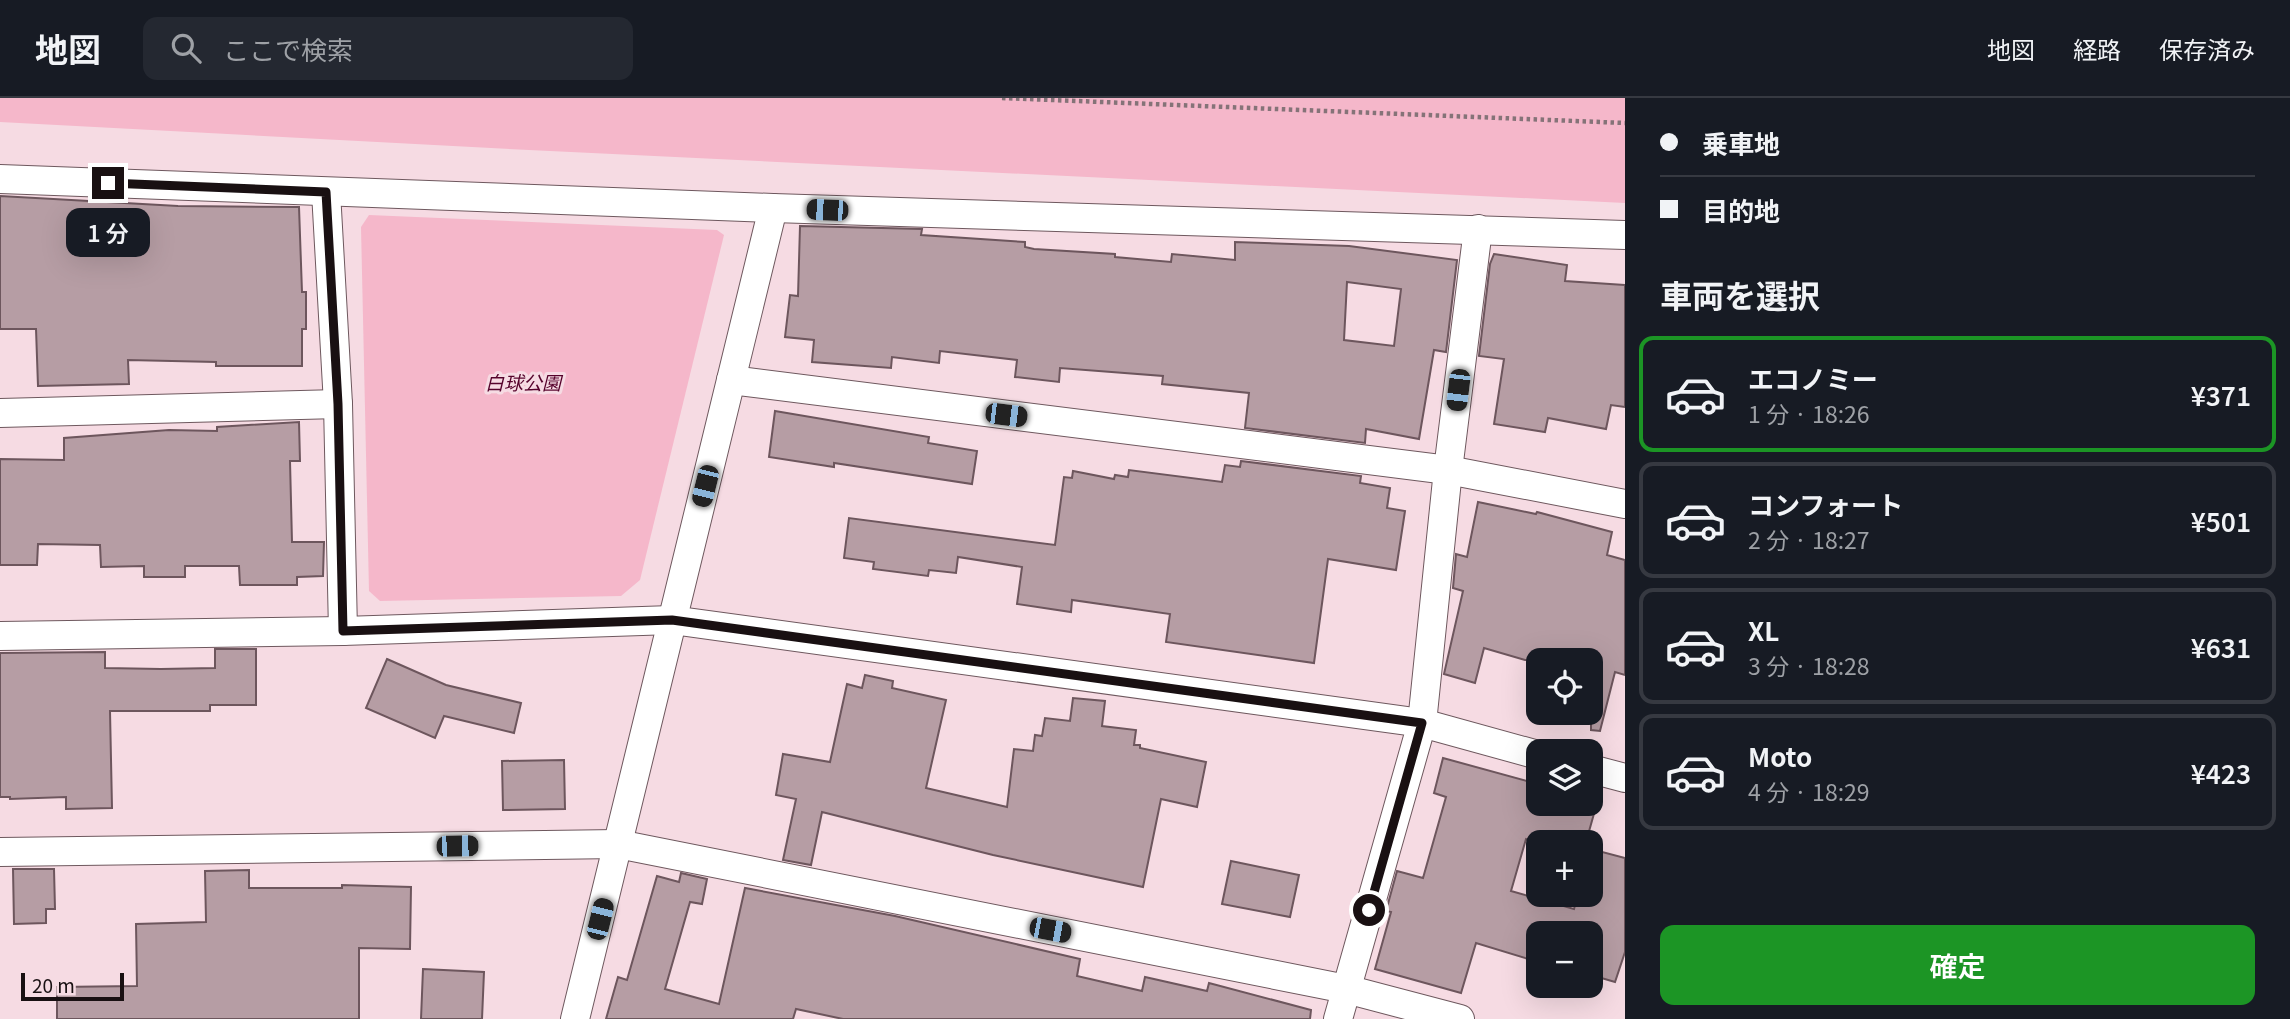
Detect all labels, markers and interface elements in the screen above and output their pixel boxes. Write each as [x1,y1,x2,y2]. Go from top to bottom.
search box [143,17,633,80]
text: 地図 [35,24,101,72]
icon: search [167,29,205,67]
text: ここで検索 [223,30,353,67]
text: 地図 [1987,31,2035,66]
text: 経路 [2073,31,2121,66]
text: 保存済み [2159,31,2255,66]
text: 乗車地 [1702,124,1780,161]
route end [92,167,124,199]
text: 目的地 [1702,191,1780,228]
car [806,199,849,221]
callout: 1 分 [66,208,150,256]
text: 1 分 [87,215,129,249]
text: 車両を選択 [1660,271,1820,317]
text: エコノミー [1748,359,1878,396]
icon: car [1664,363,1727,426]
park label: 白球公園 [485,368,564,395]
car [1446,368,1471,412]
text: ¥371 [2191,376,2251,413]
text: 1 分 · 18:26 [1748,396,1870,430]
car [984,402,1029,428]
car [690,463,721,509]
text: コンフォート [1748,485,1903,522]
icon: car [1664,489,1727,552]
text: ¥501 [2191,502,2251,539]
text: 2 分 · 18:27 [1748,522,1870,556]
text: XL [1748,611,1779,648]
icon: car [1664,615,1727,678]
text: ¥631 [2191,628,2251,665]
map controls [1526,648,1603,998]
button: locate [1526,648,1603,725]
text: 3 分 · 18:28 [1748,648,1870,682]
text: Moto [1748,737,1812,774]
button: layers [1526,739,1603,816]
icon: car [1664,741,1727,804]
text: ¥423 [2191,754,2251,791]
text: 4 分 · 18:29 [1748,774,1870,808]
button: + [1526,830,1603,907]
car [436,835,479,857]
route start [1353,894,1385,926]
car [585,896,616,942]
car [1028,916,1073,944]
button: − [1526,921,1603,998]
button: 確定 [1660,925,2255,1005]
scale bar [21,970,124,1002]
text: 20 m [32,971,75,998]

